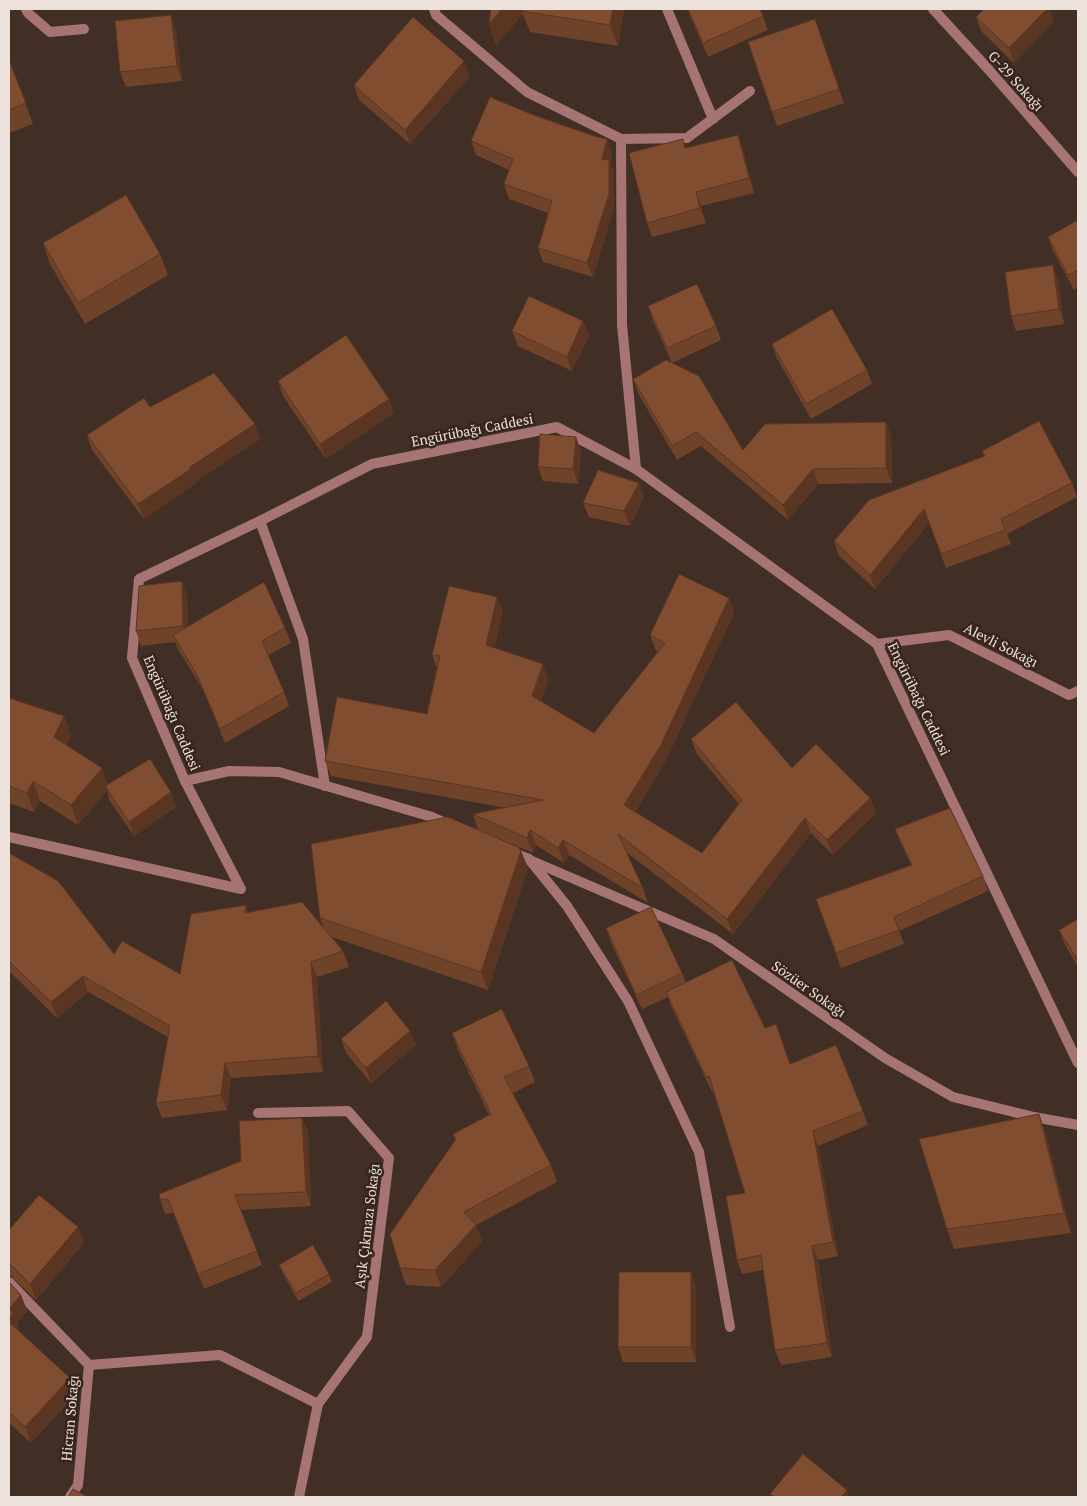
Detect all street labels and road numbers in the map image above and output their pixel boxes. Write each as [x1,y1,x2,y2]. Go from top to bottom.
street label: G-29 Sokağı [984,46,1049,115]
street label: Engürübağı Caddesi [409,408,535,451]
street label: Alevli Sokağı [961,618,1041,671]
street label: Engürübağı Caddesi [884,639,955,759]
street label: Engürübağı Caddesi [140,652,205,774]
street label: Sözüer Sokağı [768,956,850,1021]
street label: Aşık Çıkmazı Sokağı [349,1162,384,1290]
street label: Hicran Sokağı [56,1374,83,1462]

